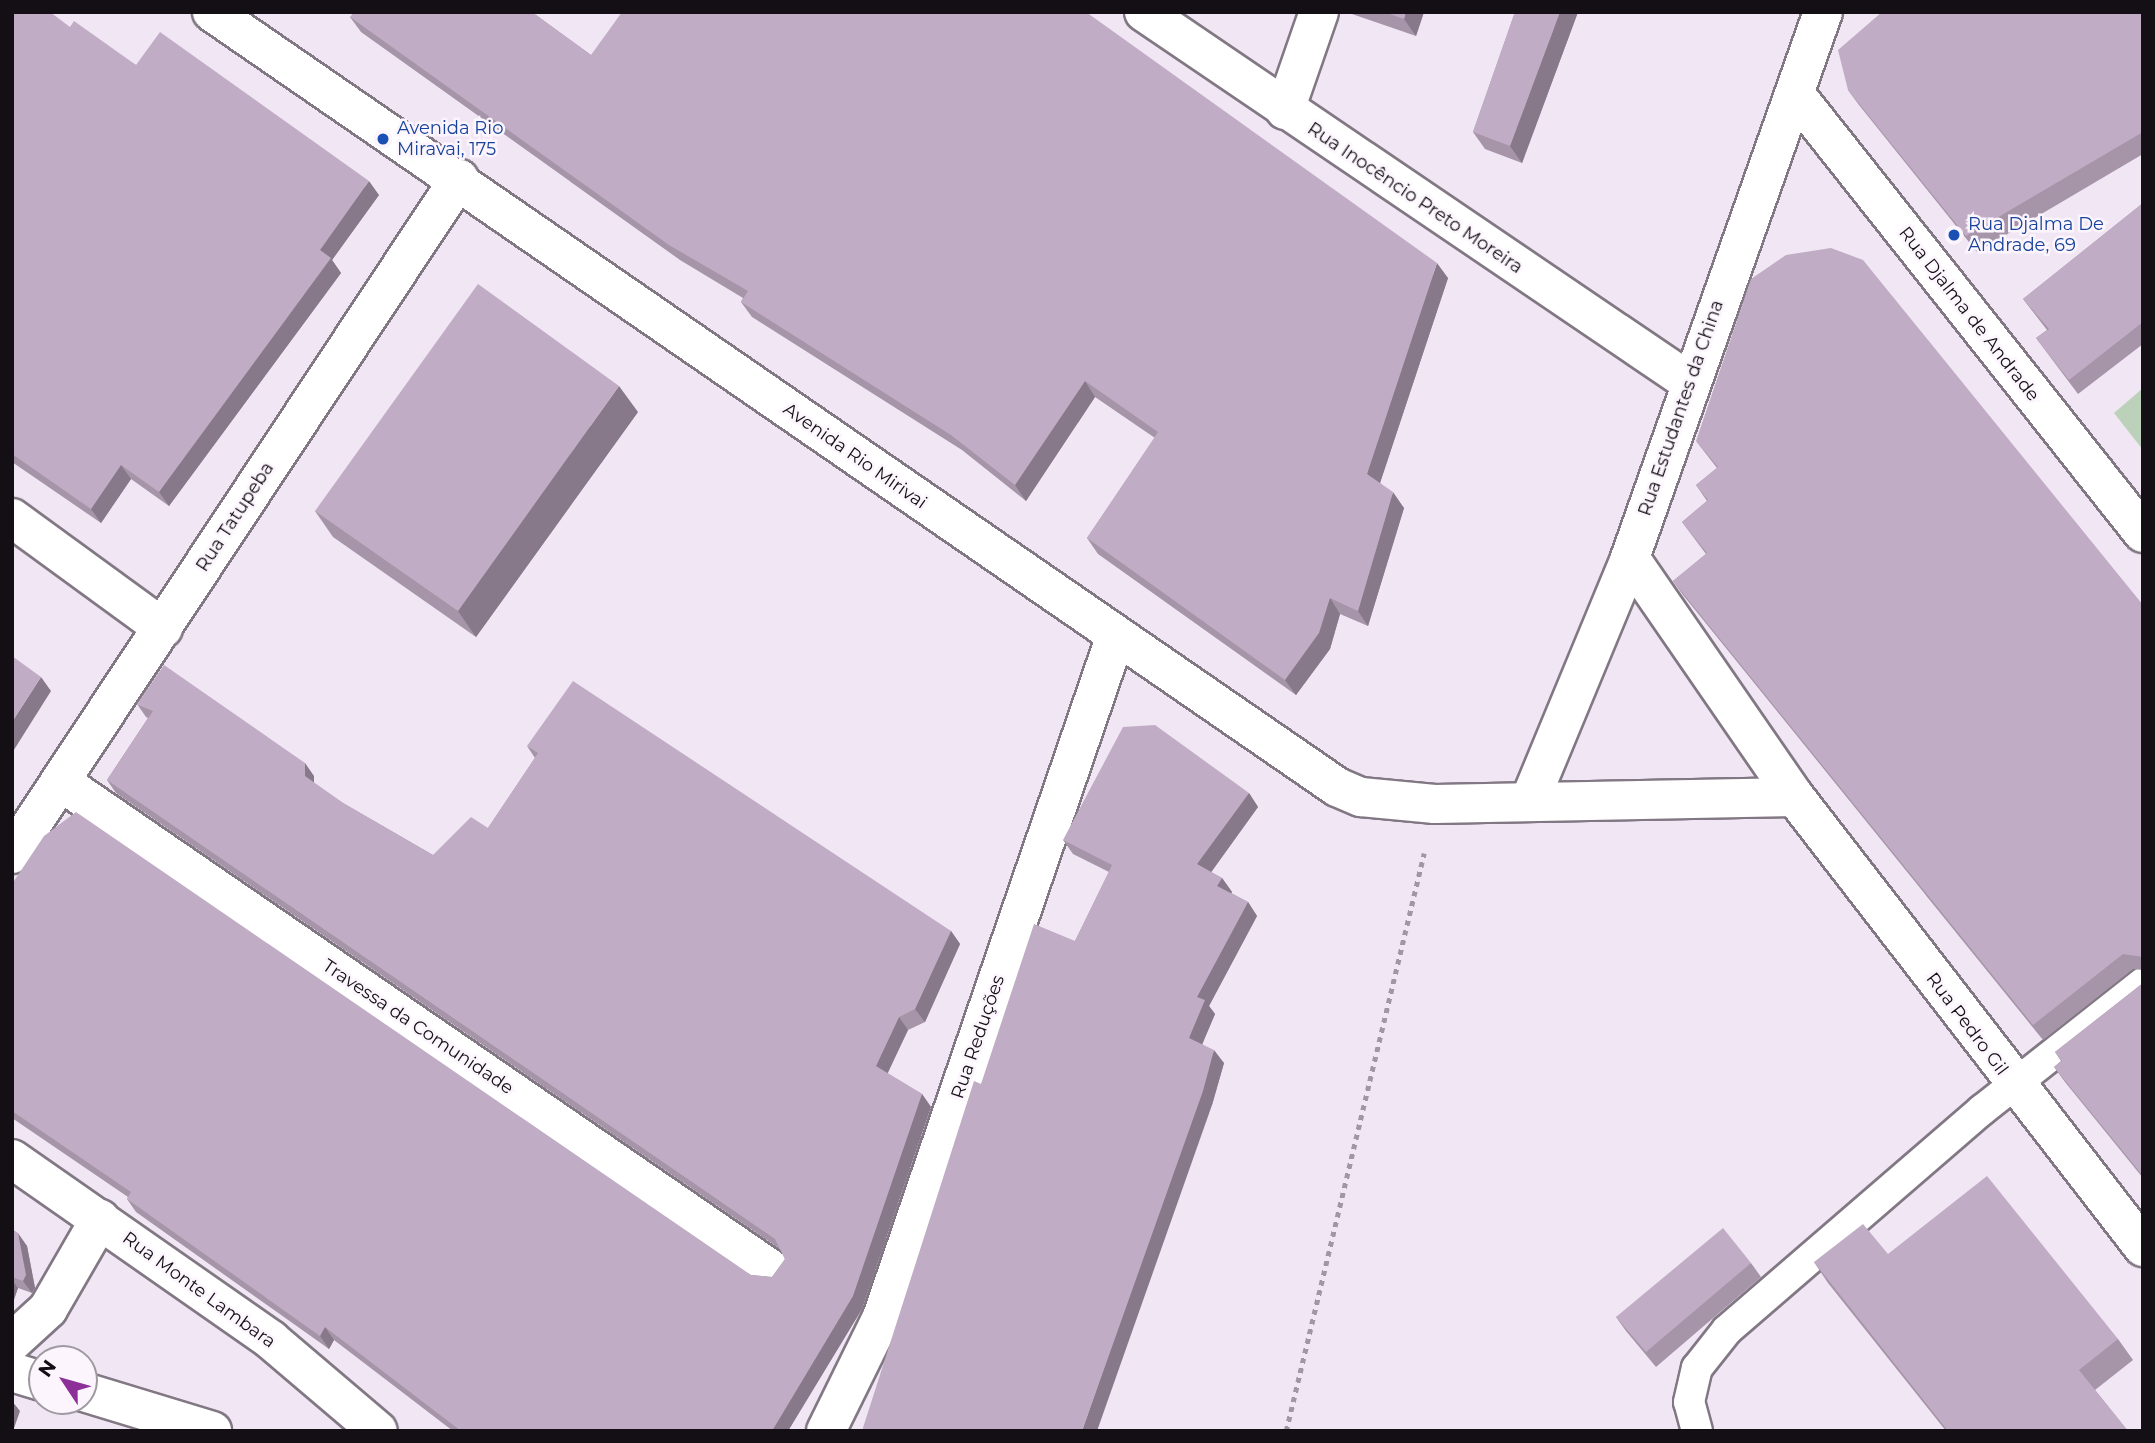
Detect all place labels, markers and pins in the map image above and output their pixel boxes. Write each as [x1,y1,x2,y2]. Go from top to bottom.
place label: Avenida Rio Miravai, 175 [397,118,503,160]
marker: Avenida Rio Miravai, 175 [375,131,391,147]
place label: Rua Djalma De Andrade, 69 [1968,214,2104,256]
marker: Rua Djalma De Andrade, 69 [1946,227,1962,243]

